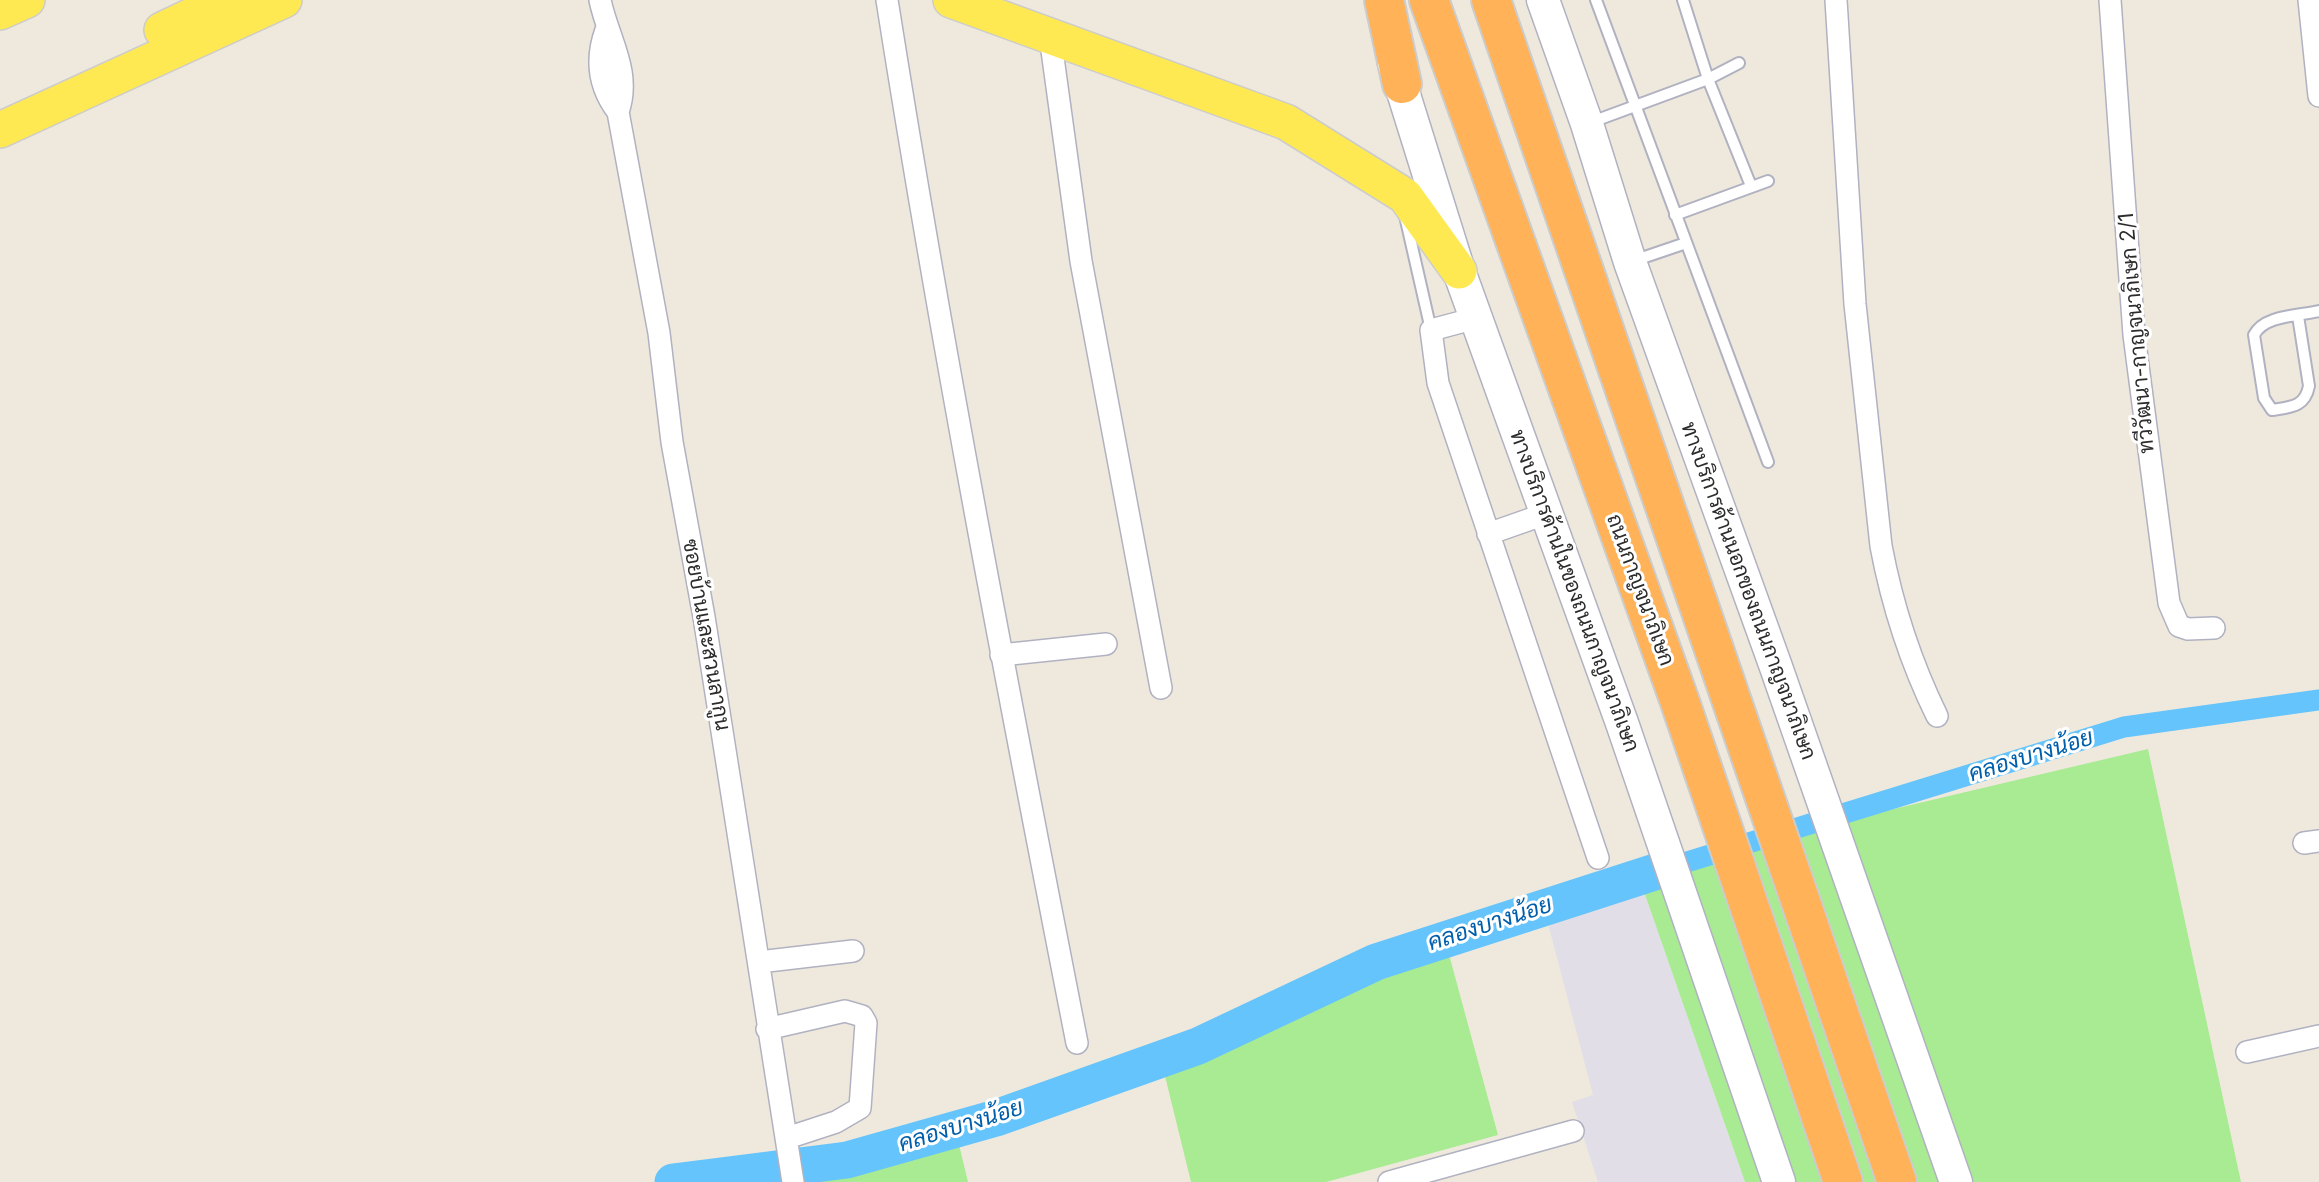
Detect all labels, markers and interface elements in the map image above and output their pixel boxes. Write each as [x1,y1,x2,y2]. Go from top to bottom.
street label: ทวีวัฒนา-กาญจนาภิเษก 2/1 [2114,212,2160,454]
street label: ทางบริการด้านนอกของถนนกาญจนาภิเษก [1675,419,1821,763]
street label: ทางบริการด้านในของถนนกาญจนาภิเษก [1504,426,1644,756]
street label: ถนนกาญจนาภิเษก [1601,511,1679,669]
street label: ซอยบ้านและสวนลากูน [677,537,735,733]
water label: คลองบางน้อย [1965,724,2097,788]
water label: คลองบางน้อย [1424,891,1556,957]
water label: คลองบางน้อย [895,1094,1027,1158]

